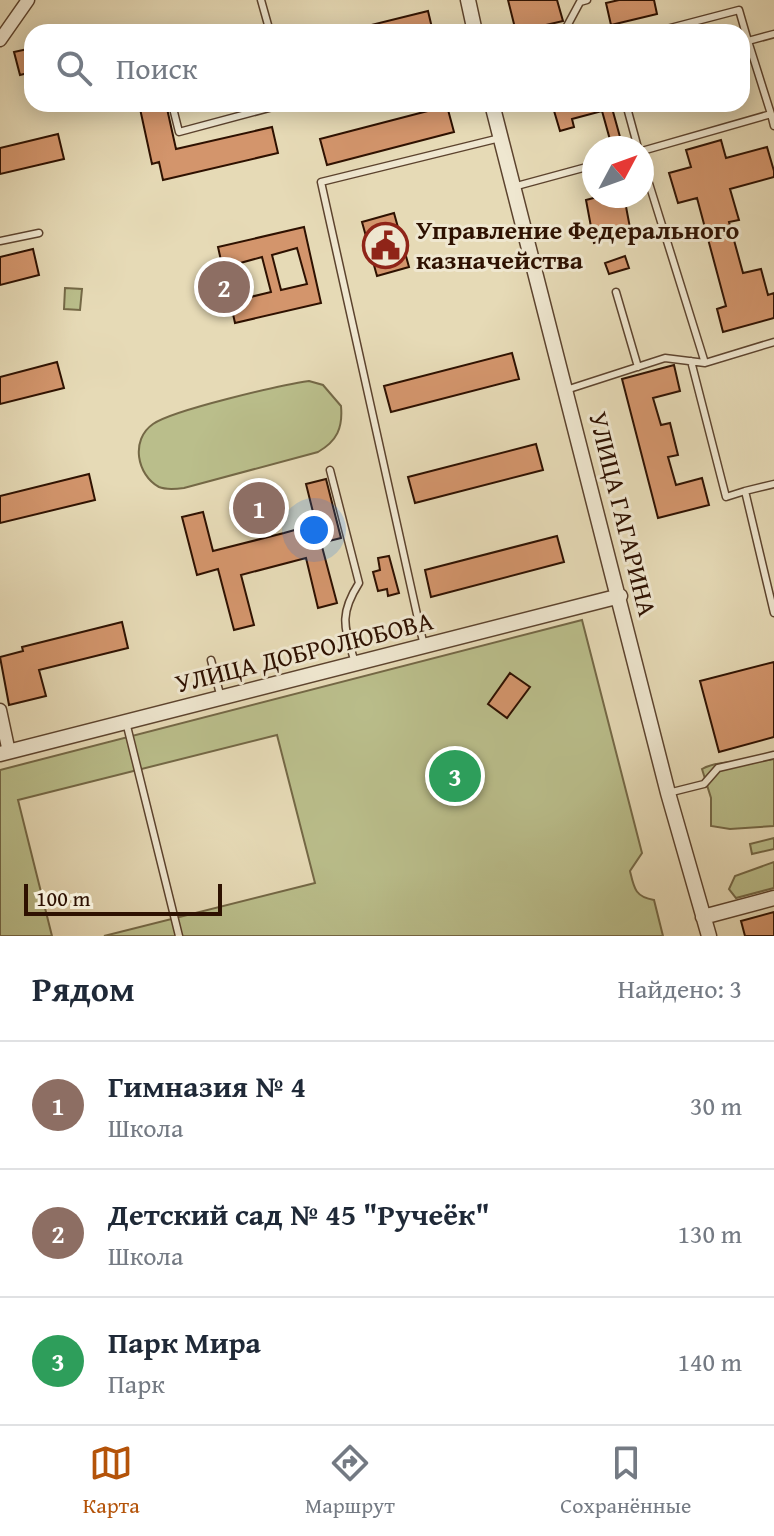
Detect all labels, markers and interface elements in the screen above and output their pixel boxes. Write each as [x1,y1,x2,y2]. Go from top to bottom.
search box [24,24,750,112]
icon: search [52,46,96,90]
text: Поиск [116,46,198,90]
north arrow [582,136,654,208]
place label: Управление Федерального казначейства [416,210,739,279]
public building icon: Управление Федерального казначейства [361,221,409,269]
pin: 2 [198,257,250,317]
street label: УЛИЦА ГАГАРИНА [579,408,668,620]
pin: 1 [233,478,285,538]
your location [294,510,334,550]
street label: УЛИЦА ДОБРОЛЮБОВА [171,601,437,702]
pin: 3 [429,746,481,806]
scale bar [24,880,222,916]
text: 100 m [36,882,91,914]
text: Рядом [32,964,135,1013]
text: Найдено: 3 [618,969,742,1008]
text: Гимназия № 4 [108,1064,306,1108]
text: 1 [51,1086,65,1125]
text: 30 m [690,1086,742,1125]
text: Школа [108,1108,183,1147]
text: Детский сад № 45 "Ручеёк" [108,1192,490,1236]
text: 2 [51,1214,65,1253]
text: 130 m [677,1214,742,1253]
text: Школа [108,1236,183,1275]
text: Парк Мира [108,1320,261,1364]
text: 3 [51,1342,65,1381]
text: 140 m [677,1342,742,1381]
text: Парк [108,1364,165,1403]
tab: Карта [83,1441,140,1521]
tab: Маршрут [305,1441,395,1521]
tab: Сохранённые [560,1441,691,1521]

